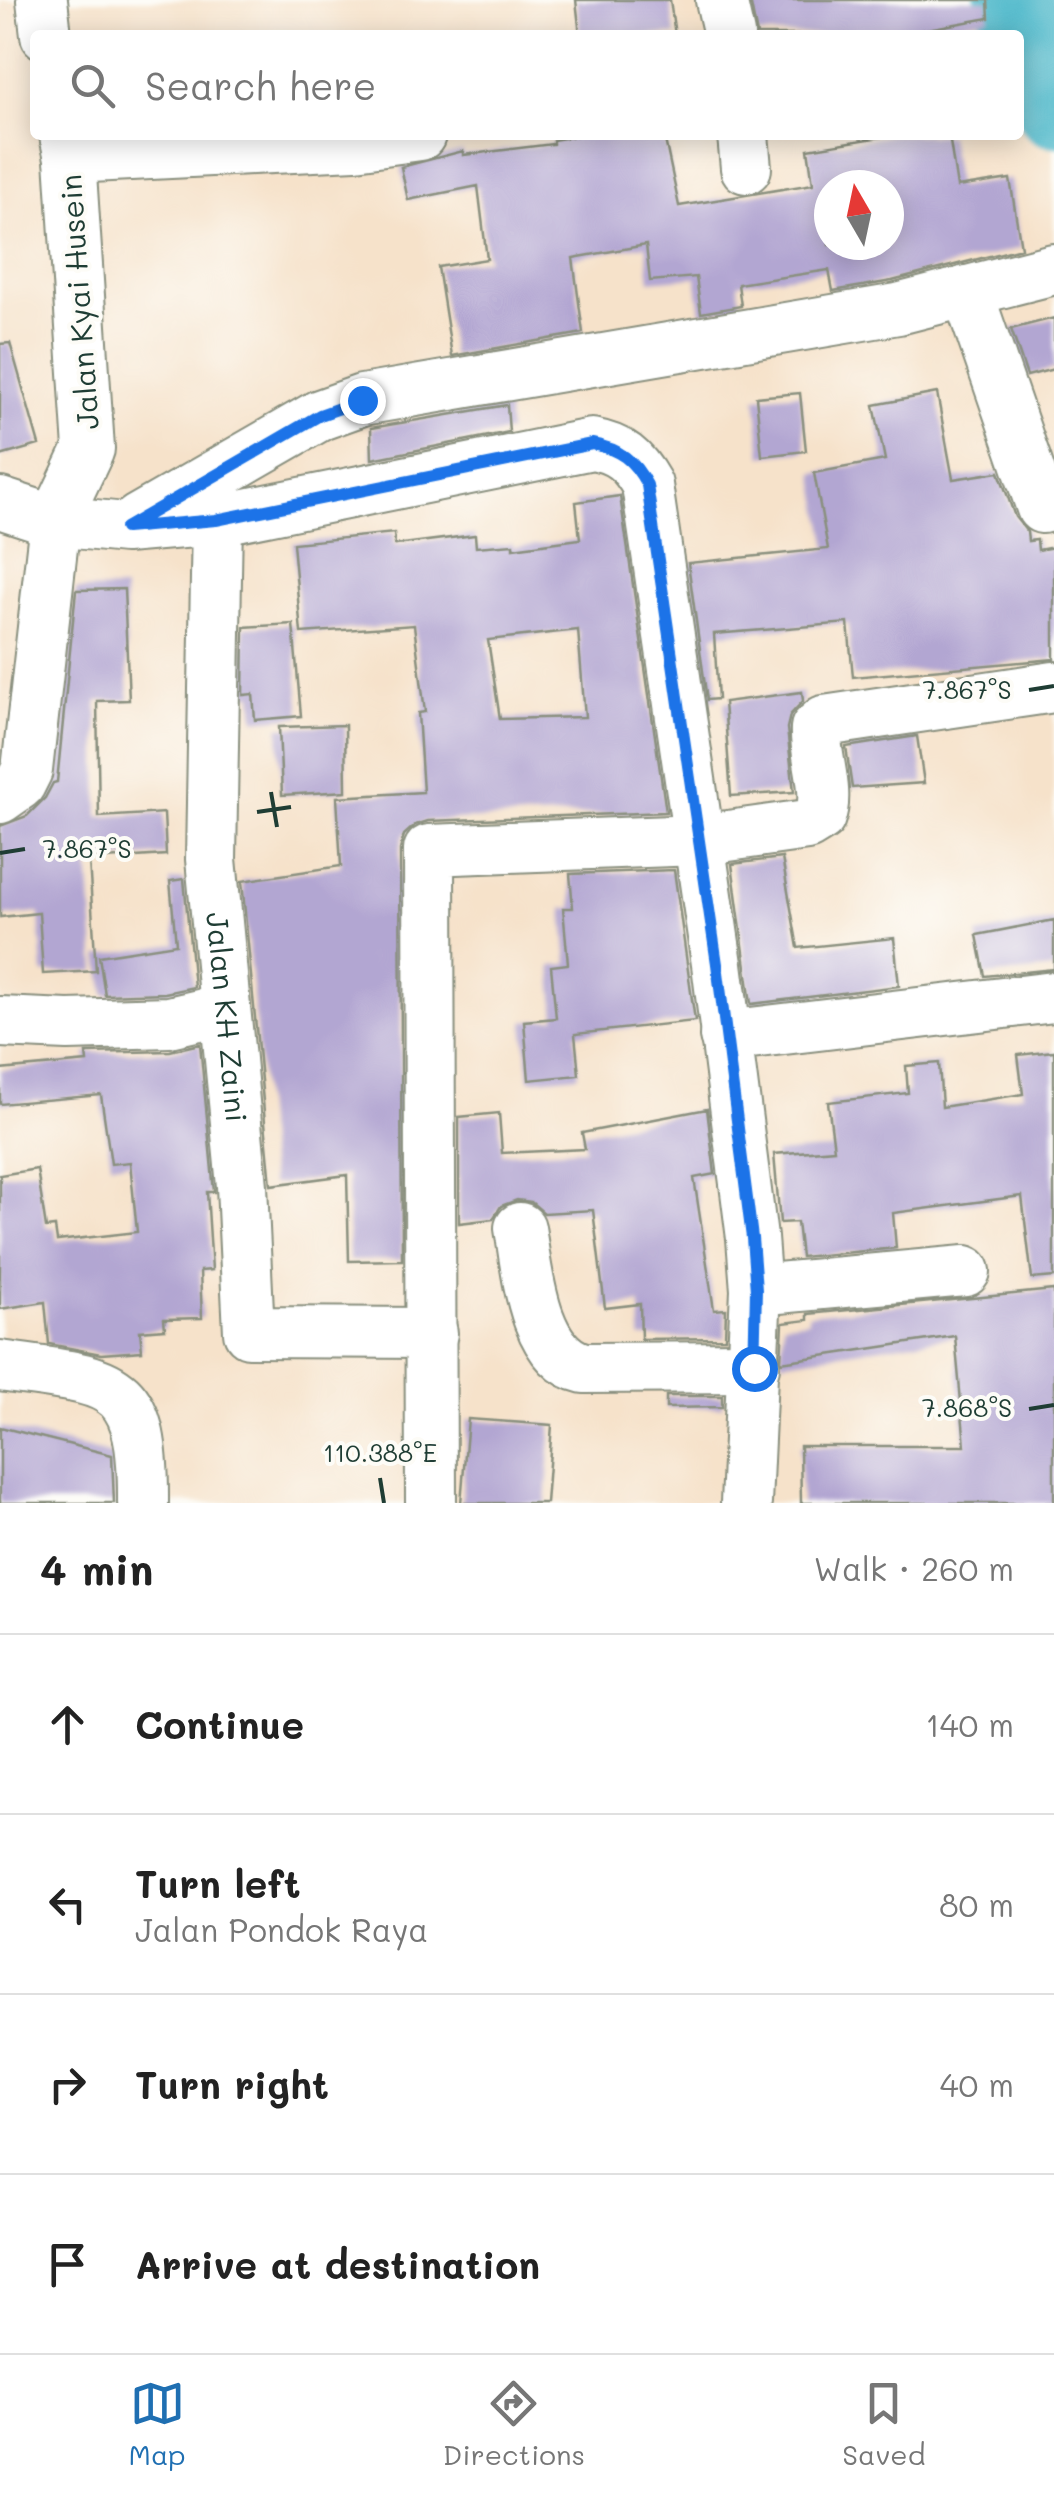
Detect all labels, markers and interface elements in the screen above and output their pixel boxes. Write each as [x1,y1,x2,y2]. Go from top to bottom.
search box [30,30,1024,140]
icon: search [65,58,120,113]
text: Search here [145,60,376,110]
north arrow [814,170,904,260]
street label: Jalan Kyai Husein [49,173,107,431]
route end [340,378,386,424]
text: 7.867°S [922,673,1012,705]
text: 7.867°S [42,832,132,864]
street label: Jalan KH Zaini [198,910,258,1124]
route start [732,1346,778,1392]
text: 7.868°S [922,1391,1012,1423]
text: 110.388°E [323,1436,437,1468]
text: 4 min [40,1541,153,1596]
text: Walk · 260 m [814,1547,1014,1589]
icon: ahead [40,1697,95,1752]
text: Continue [135,1699,304,1749]
text: 140 m [925,1703,1014,1745]
text: Turn left [135,1858,301,1908]
icon: left [40,1877,95,1932]
text: 80 m [939,1883,1014,1925]
text: Jalan Pondok Raya [135,1908,428,1950]
icon: right [40,2057,95,2112]
text: Turn right [135,2059,329,2109]
text: 40 m [940,2063,1014,2105]
icon: arrive [40,2237,95,2292]
text: Arrive at destination [135,2239,540,2289]
tab: Map [129,2376,186,2472]
tab: Directions [443,2376,585,2472]
tab: Saved [842,2376,925,2472]

